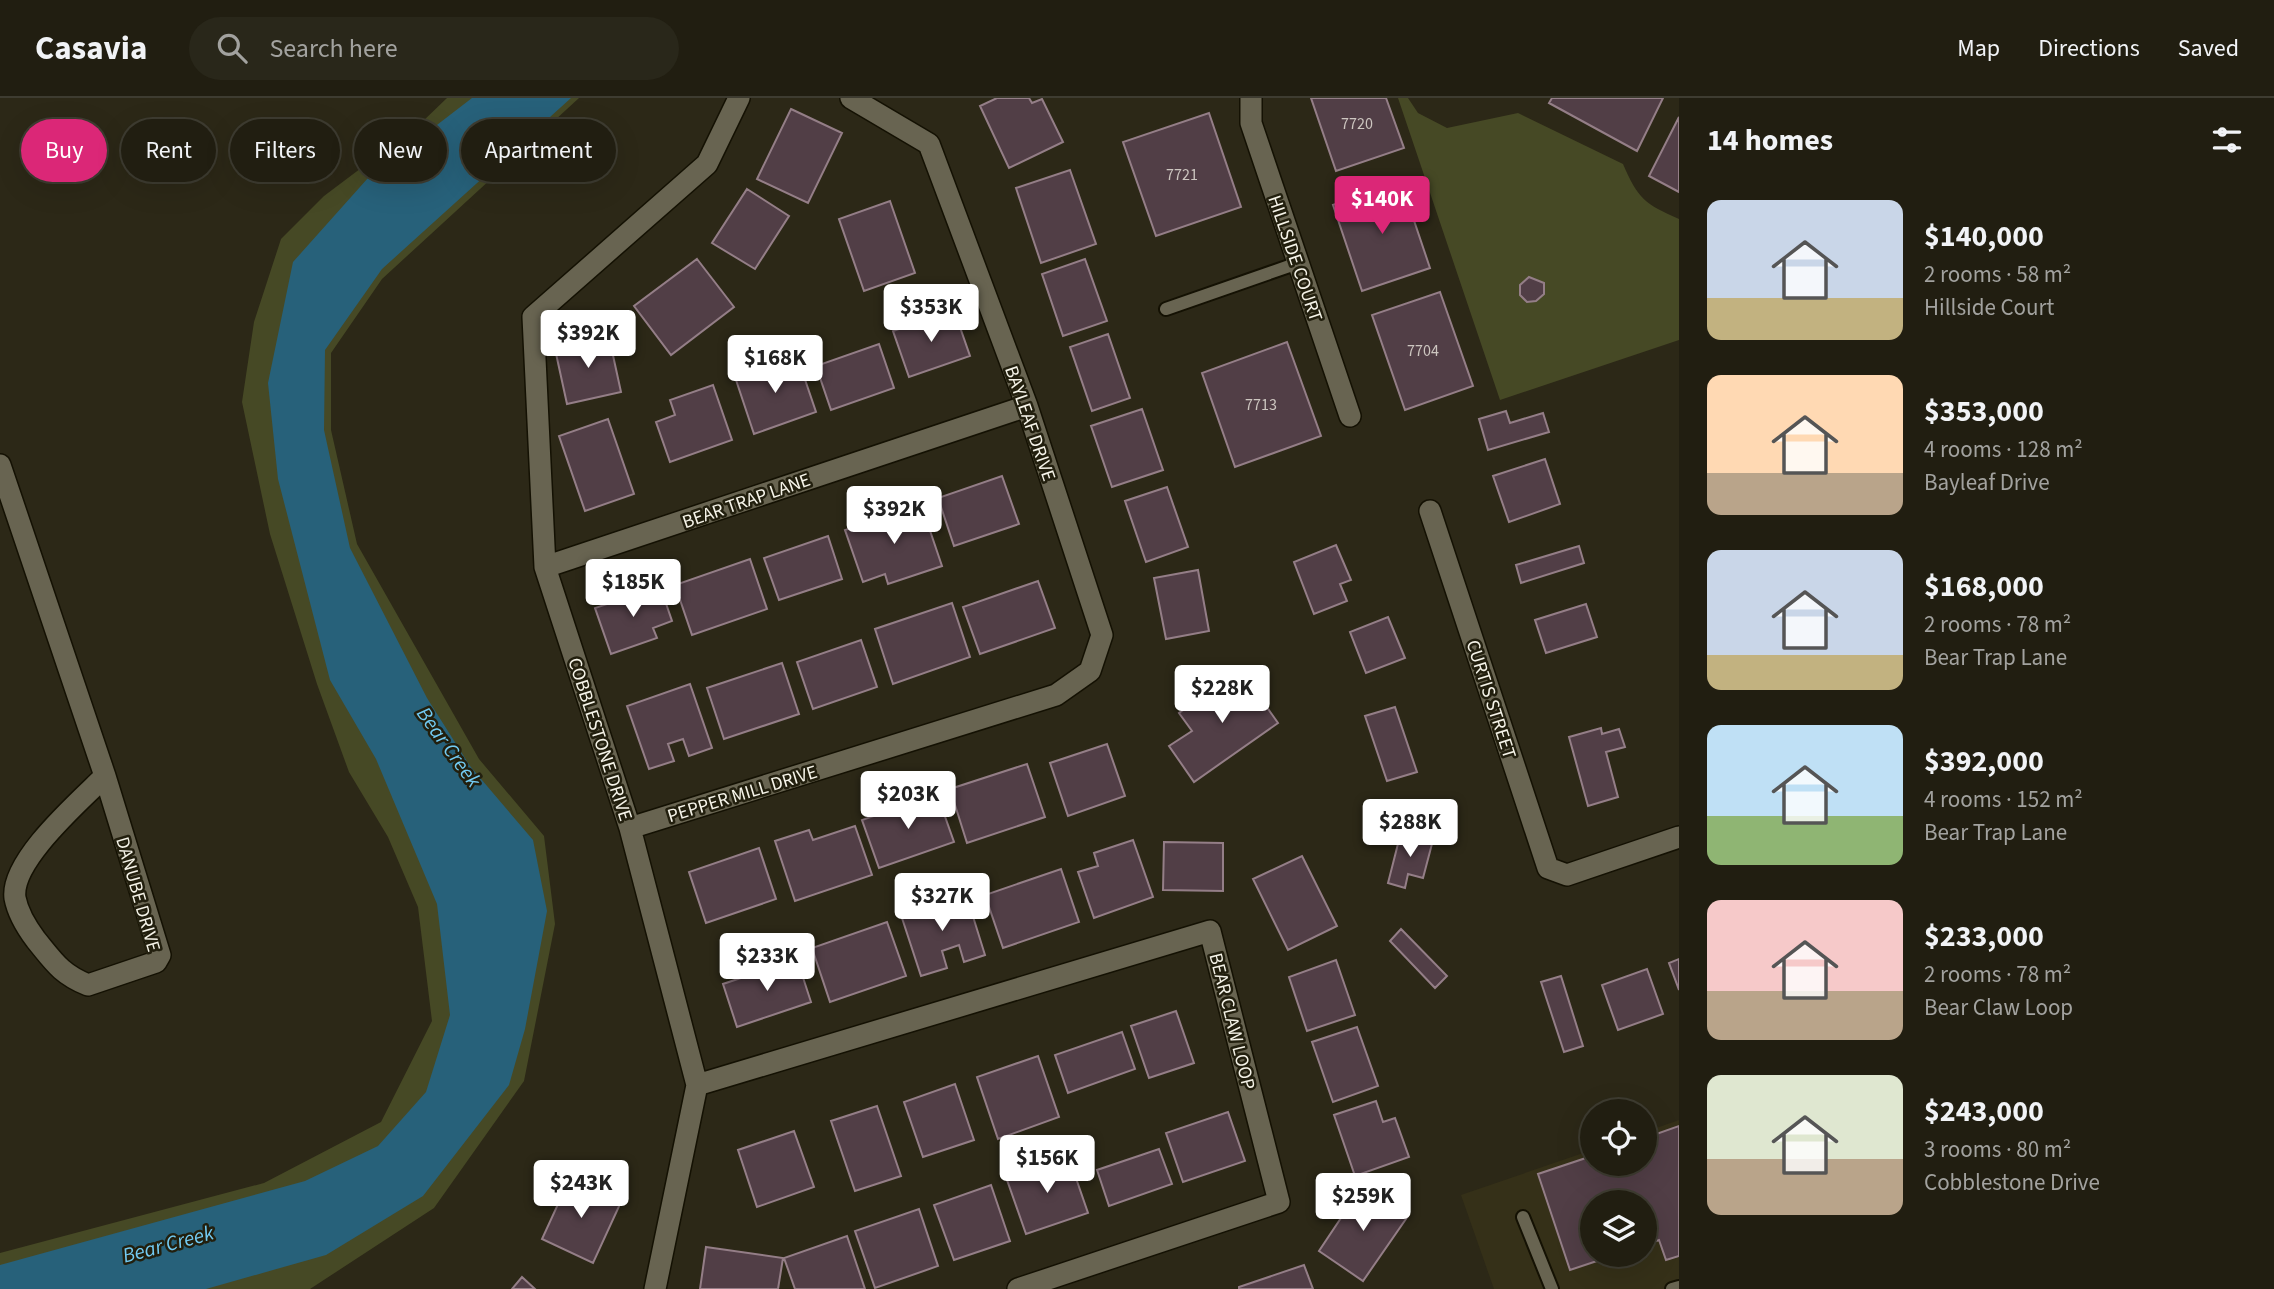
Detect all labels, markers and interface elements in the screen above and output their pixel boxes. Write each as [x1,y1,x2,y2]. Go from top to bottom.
search box [189,17,679,80]
text: Casavia [35,25,147,72]
icon: search [213,29,251,67]
text: Search here [269,30,398,67]
text: Map [1957,31,2000,66]
text: Directions [2038,31,2140,66]
text: Saved [2178,31,2239,66]
house number: 7720 [1341,113,1373,135]
chip: Buy [21,119,107,182]
chip: Rent [121,119,216,182]
chip: Filters [230,119,340,182]
chip: New [354,119,447,182]
chip: Apartment [461,119,616,182]
text: 14 homes [1707,119,1833,162]
icon: filters [2208,121,2246,159]
house number: 7721 [1166,164,1198,186]
pin: $140K [1333,176,1431,236]
text: $140K [1351,182,1413,215]
street label: HILLSIDE COURT [1260,192,1329,325]
text: $140,000 [1924,215,2044,258]
icon: home [1763,228,1847,312]
text: 2 rooms · 58 m² [1924,258,2071,291]
pin: $353K [882,285,980,344]
text: $353K [900,290,962,323]
text: Hillside Court [1924,291,2054,324]
pin: $392K [539,310,637,370]
text: $392K [557,316,619,349]
pin: $168K [726,336,824,395]
house number: 7704 [1407,340,1439,362]
text: $168K [744,341,806,374]
street label: BAYLEAF DRIVE [997,362,1062,485]
text: $353,000 [1924,390,2044,433]
house number: 7713 [1245,394,1277,416]
icon: home [1763,403,1847,487]
text: 4 rooms · 128 m² [1924,433,2083,466]
text: Bayleaf Drive [1924,466,2050,499]
street label: BEAR TRAP LANE [679,467,814,536]
pin: $392K [845,486,943,546]
text: $392K [863,492,925,525]
pin: $185K [584,560,682,619]
text: $185K [602,565,664,598]
text: $168,000 [1924,565,2044,608]
icon: home [1763,578,1847,662]
text: 2 rooms · 78 m² [1924,608,2071,641]
street label: CURTIS STREET [1459,637,1522,762]
text: Bear Trap Lane [1924,641,2067,674]
street label: COBBLESTONE DRIVE [560,654,639,824]
pin: $228K [1173,666,1271,725]
text: $228K [1191,671,1253,704]
water label: Bear Creek [409,700,489,794]
text: $392,000 [1924,740,2044,783]
icon: home [1763,753,1847,837]
street label: PEPPER MILL DRIVE [664,759,821,830]
pin: $203K [859,772,957,831]
text: $203K [877,777,939,810]
text: 4 rooms · 152 m² [1924,783,2083,816]
pin: $288K [1361,800,1459,859]
text: $288K [1379,805,1441,838]
text: Bear Trap Lane [1924,816,2067,849]
street label: DANUBE DRIVE [108,834,167,955]
pin: $327K [893,874,991,933]
text: $327K [911,879,973,912]
text: $233,000 [1924,915,2044,958]
icon: home [1763,928,1847,1012]
pin: $233K [718,934,816,993]
text: $233K [736,939,798,972]
street label: BEAR CLAW LOOP [1202,950,1262,1093]
text: 2 rooms · 78 m² [1924,958,2071,991]
text: Bear Claw Loop [1924,991,2073,1024]
text: $243,000 [1924,1090,2044,1133]
map controls [1580,1099,1657,1267]
button: locate [1580,1099,1657,1176]
icon: home [1763,1103,1847,1187]
text: 3 rooms · 80 m² [1924,1133,2071,1166]
pin: $156K [998,1136,1096,1195]
text: $156K [1016,1141,1078,1174]
pin: $243K [532,1160,630,1220]
text: $243K [550,1166,612,1199]
text: Cobblestone Drive [1924,1166,2100,1199]
pin: $259K [1314,1174,1412,1233]
text: $259K [1332,1179,1394,1212]
button: layers [1580,1190,1657,1267]
water label: Bear Creek [119,1217,218,1271]

